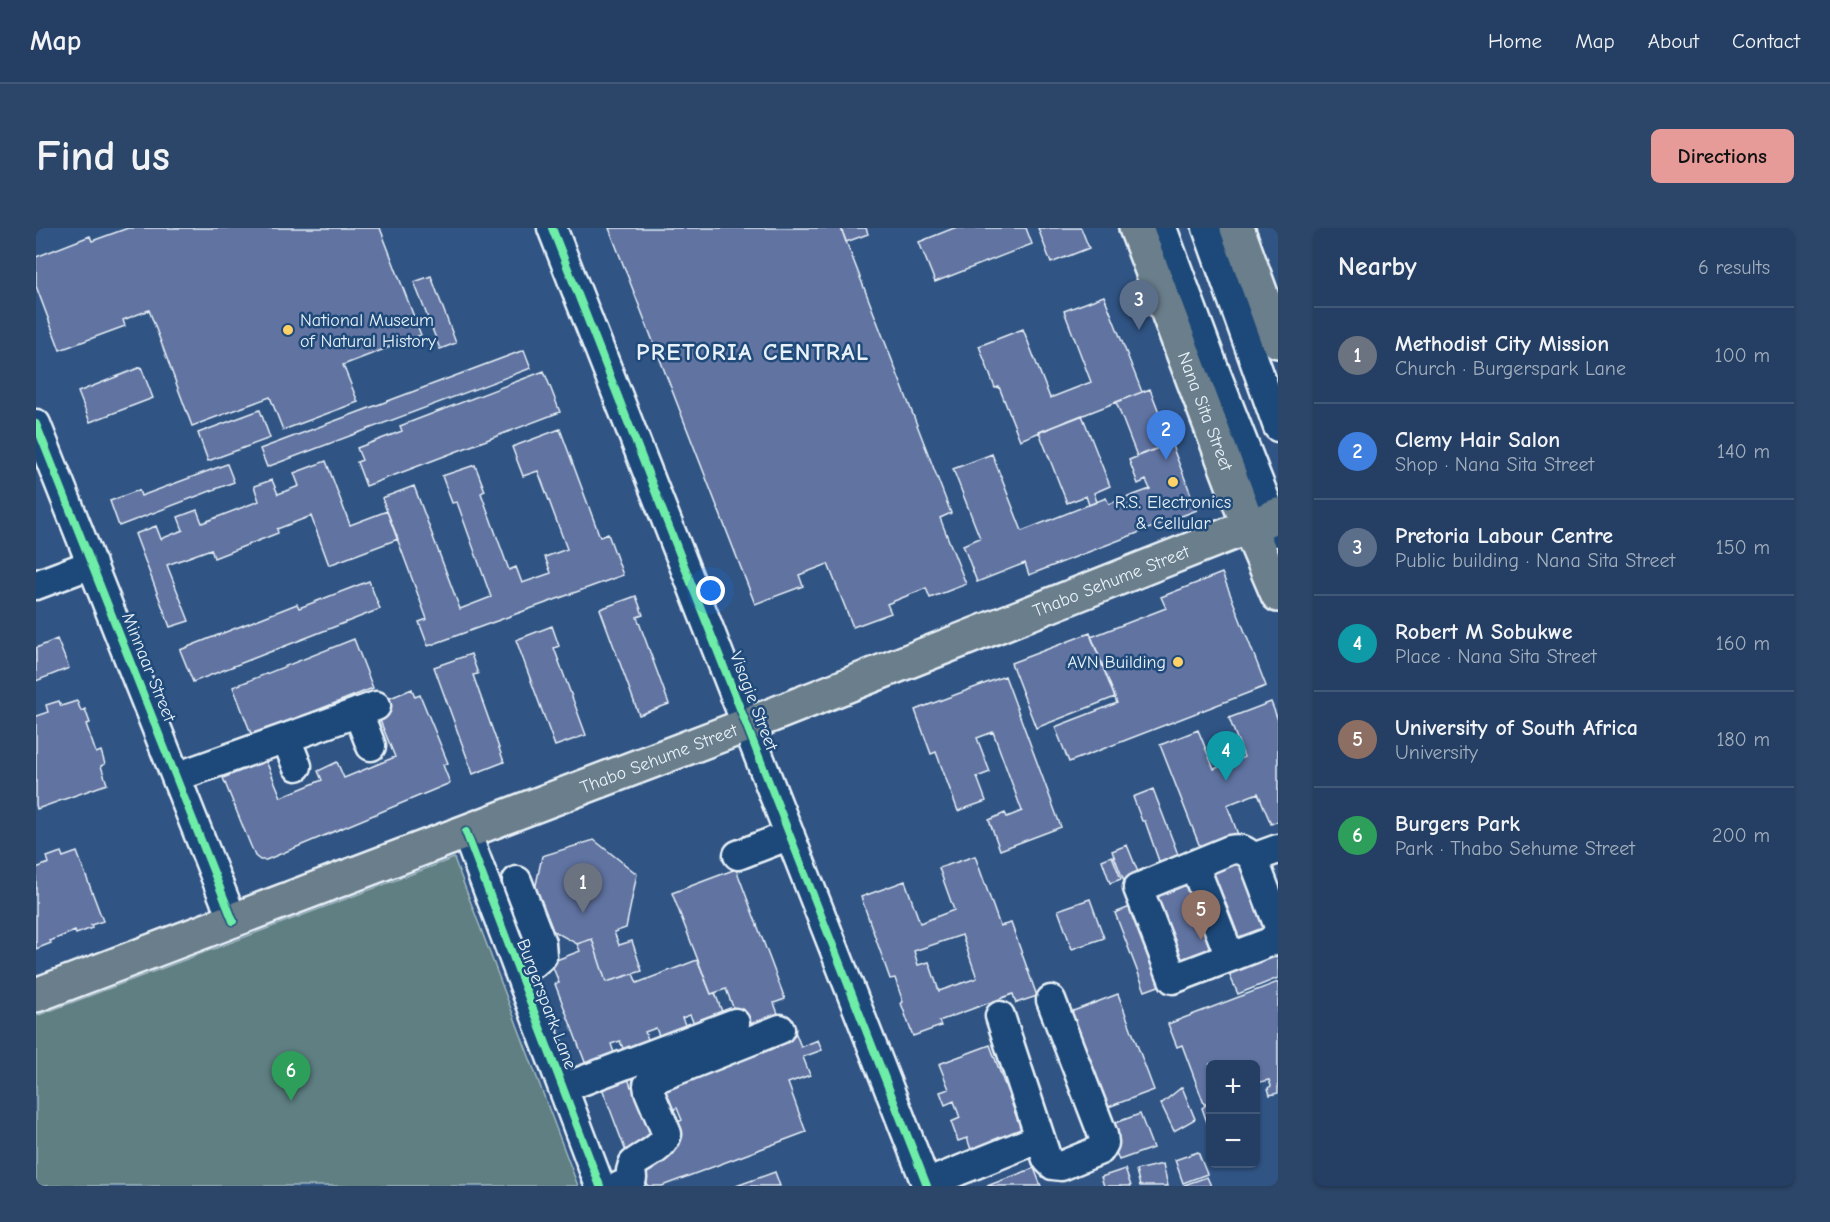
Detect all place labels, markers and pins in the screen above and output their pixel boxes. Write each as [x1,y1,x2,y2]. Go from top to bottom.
pin: 3 [1120,280,1158,330]
place label: National Museum of Natural History [300,310,437,352]
marker: National Museum of Natural History [281,323,295,337]
pin: 2 [1146,410,1186,460]
marker: R.S. Electronics & Cellular [1166,475,1180,489]
place label: R.S. Electronics & Cellular [1115,492,1231,534]
place label: AVN Building [1067,652,1166,673]
marker: AVN Building [1171,655,1185,669]
pin: 4 [1206,732,1246,781]
pin: 1 [564,864,602,913]
pin: 5 [1182,890,1220,940]
pin: 6 [272,1052,310,1101]

